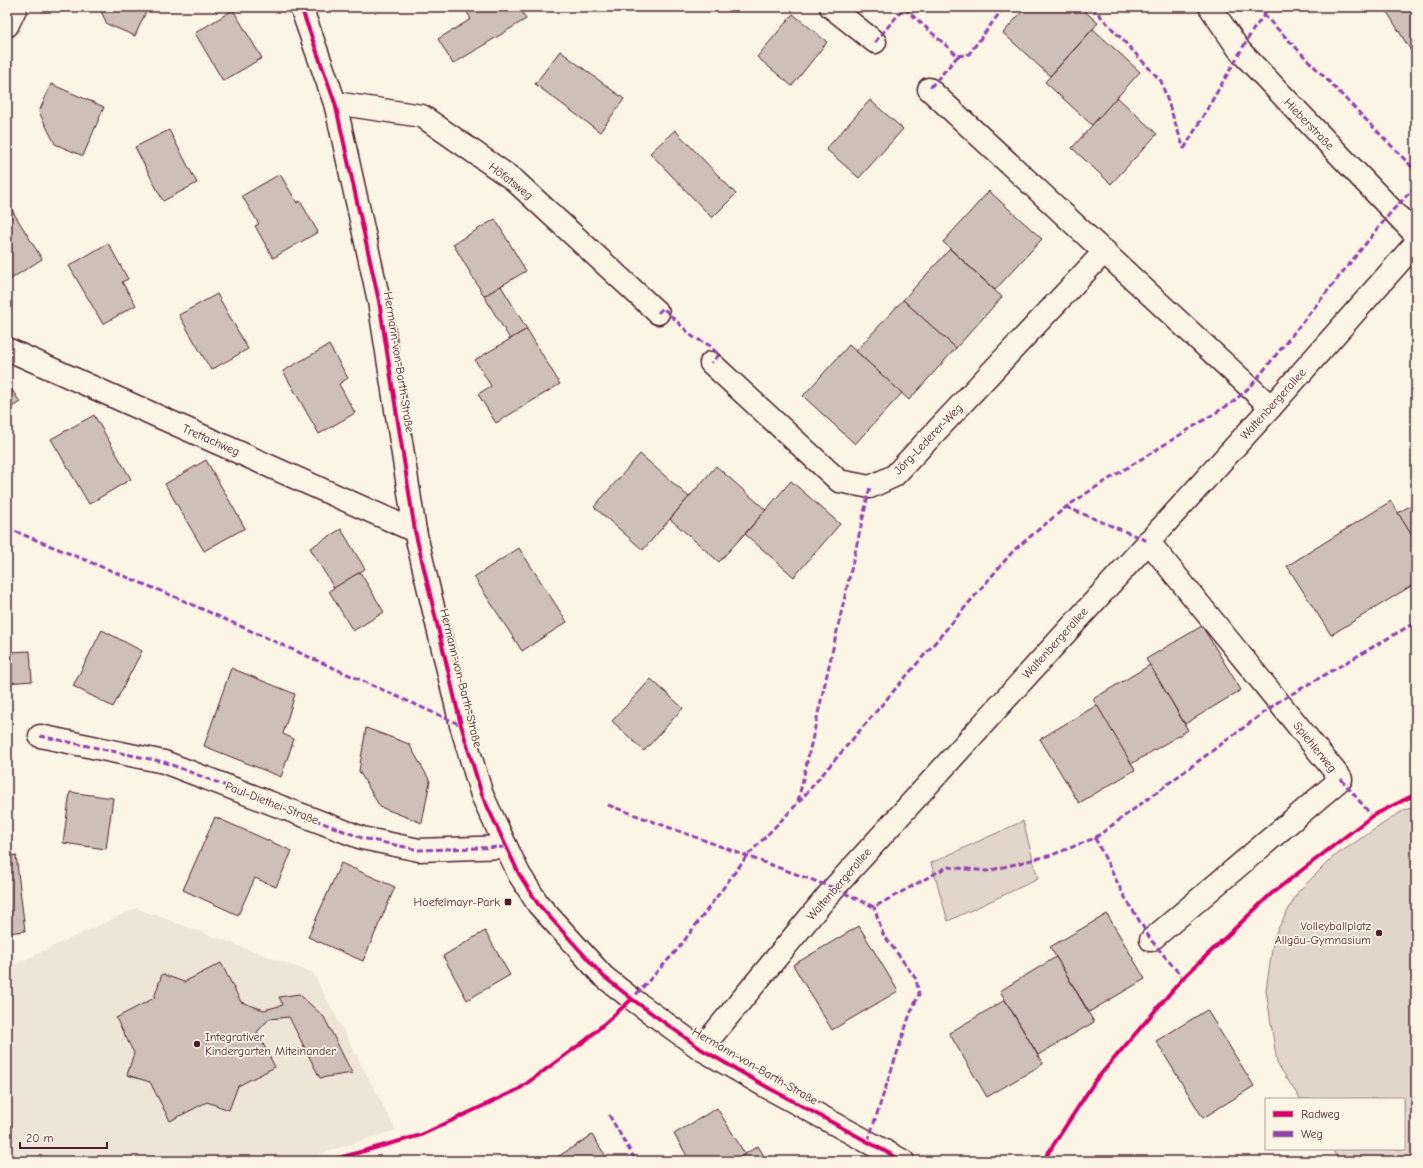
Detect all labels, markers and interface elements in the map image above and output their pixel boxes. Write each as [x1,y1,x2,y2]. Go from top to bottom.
street label: Hieberstraße [1281,95,1337,153]
street label: Höfatsweg [486,159,536,203]
street label: Hermann-von-Barth-Straße [381,291,417,433]
street label: Waltenbergerallee [1237,365,1309,443]
street label: Jörg-Lederer-Weg [891,401,965,477]
street label: Trettachweg [180,421,242,459]
street label: Waltenbergerallee [1019,604,1091,682]
street label: Hermann-von-Barth-Straße [437,607,485,749]
street label: Spiehlerweg [1290,719,1340,775]
street label: Paul-Diethei-Straße [223,779,321,827]
street label: Waltenbergerallee [804,845,874,923]
place label: Hoefelmayr-Park [414,895,500,909]
marker: Hoefelmayr-Park [503,897,513,907]
place label: Volleyballplatz Allgäu-Gymnasium [1275,919,1372,947]
marker: Volleyballplatz Allgäu-Gymnasium [1374,928,1384,938]
street label: Hermann-von-Barth-Straße [690,1024,820,1108]
place label: Integrativer Kindergarten Miteinander [205,1030,336,1058]
marker: Integrativer Kindergarten Miteinander [192,1039,202,1049]
legend [1265,1098,1405,1150]
text: Radweg [1301,1107,1340,1121]
scale bar [20,1124,107,1150]
text: Weg [1301,1127,1323,1141]
text: 20 m [26,1131,54,1145]

